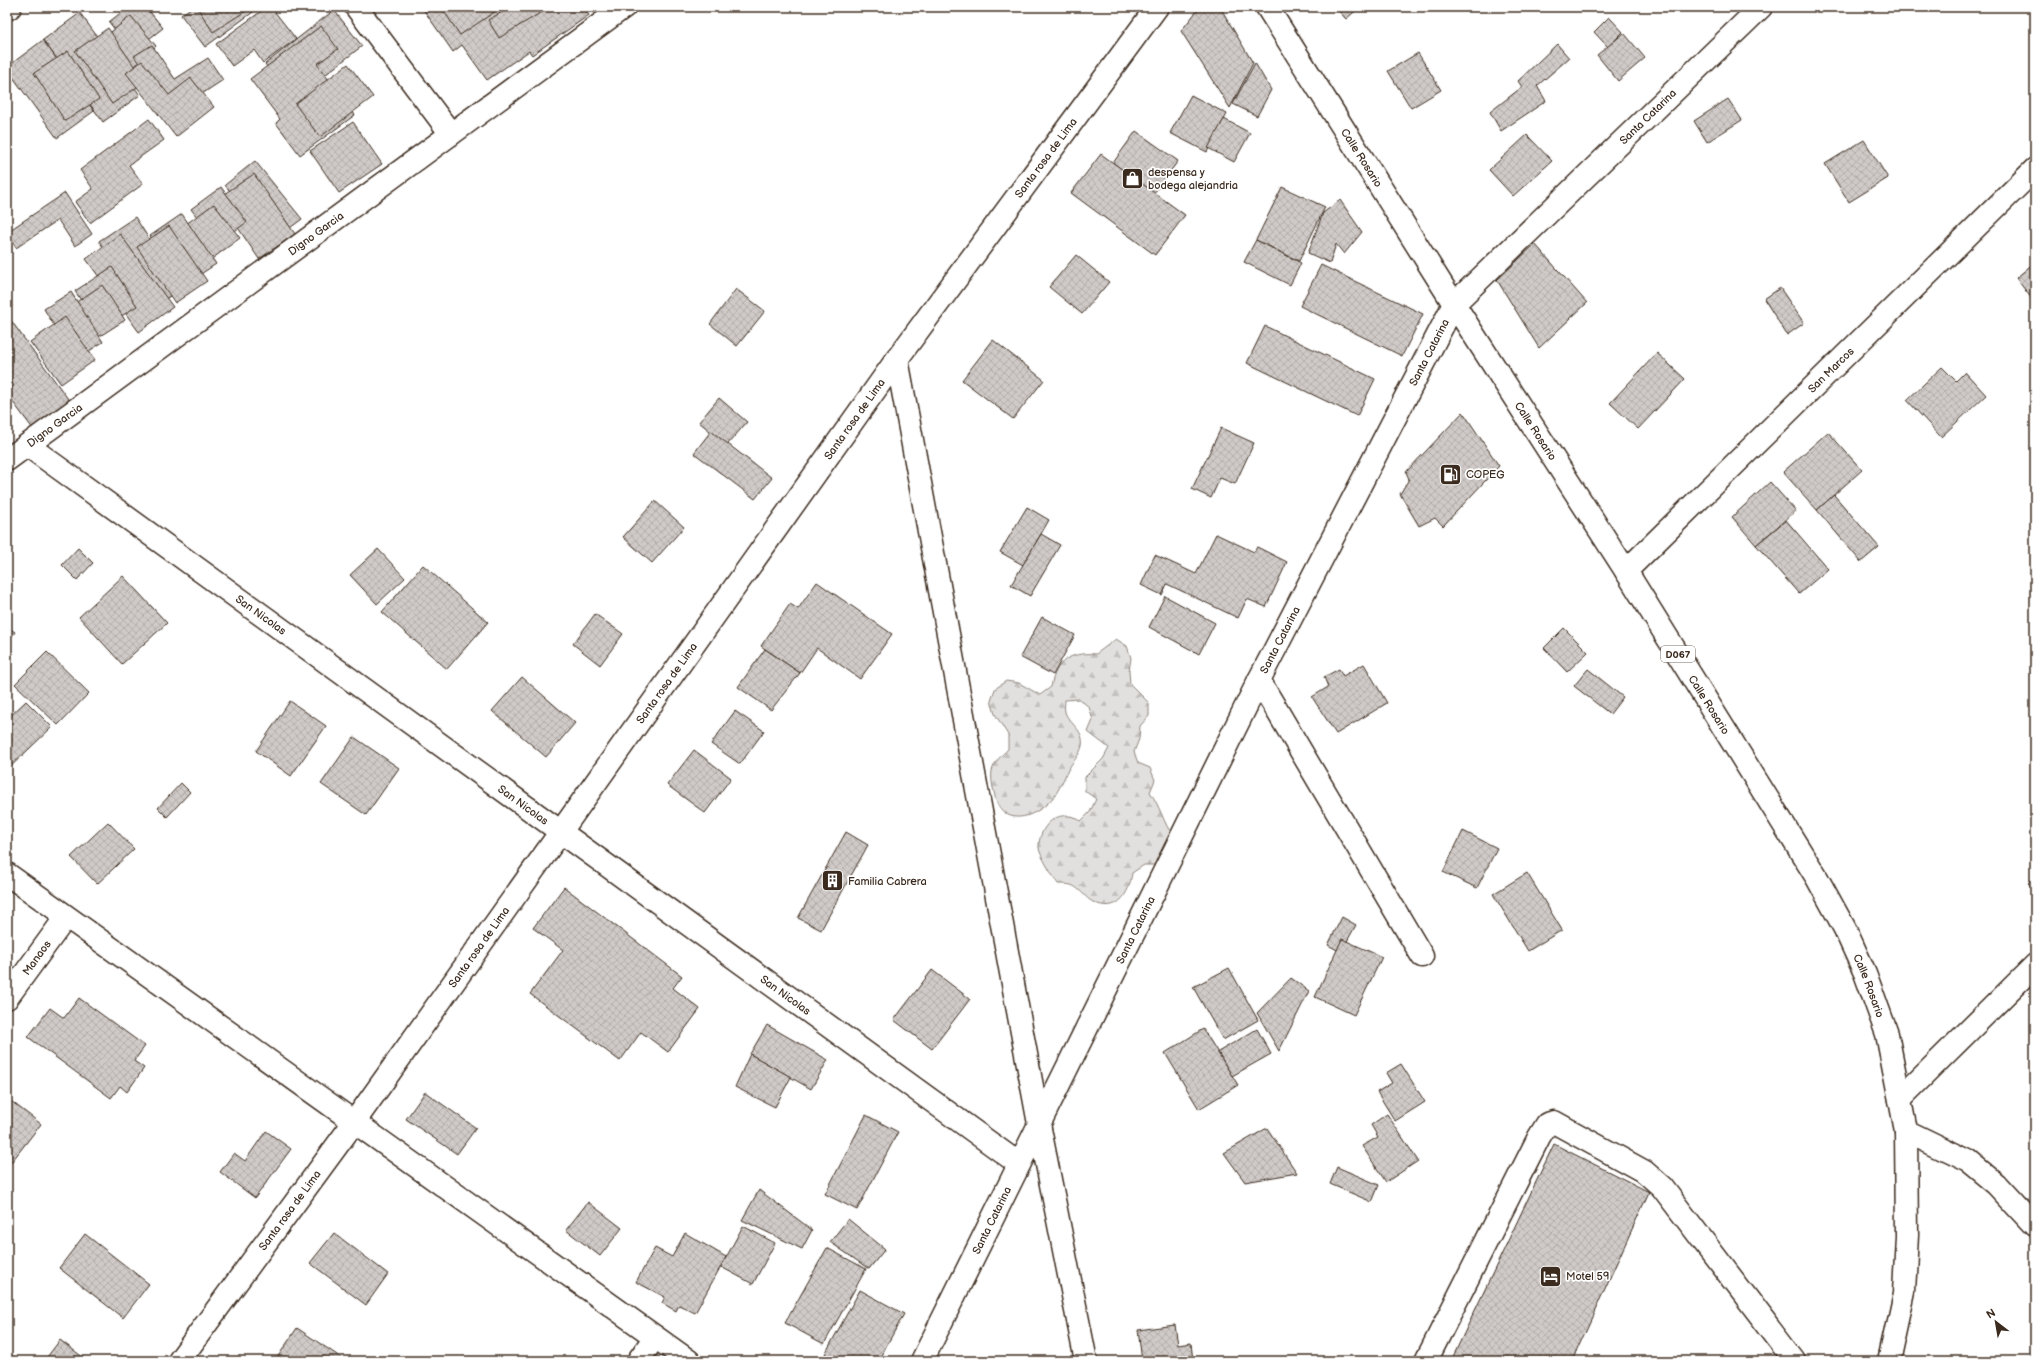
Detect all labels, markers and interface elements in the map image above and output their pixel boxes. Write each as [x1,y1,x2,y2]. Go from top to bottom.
street label: Santa Catarina [1617,87,1679,147]
street label: Santa rosa de Lima [1012,115,1080,201]
street label: Calle Rosario [1338,126,1385,190]
shop icon: despensa y bodega alejandria [1119,165,1145,191]
place label: despensa y bodega alejandria [1148,166,1238,192]
street label: Digno Garcia [286,209,346,258]
street label: Santa Catarina [1407,317,1452,388]
street label: San Marcos [1805,344,1857,396]
street label: Santa rosa de Lima [822,376,888,462]
street label: Calle Rosario [1512,400,1559,463]
street label: Digno Garcia [25,401,85,450]
fuel station icon: COPEG [1438,461,1464,487]
place label: COPEG [1466,468,1504,481]
street label: San Nicolas [233,592,289,638]
street label: Santa Catarina [1257,604,1303,676]
street label: Santa rosa de Lima [634,640,700,726]
road number: D067 [1661,646,1695,662]
street label: Calle Rosario [1686,673,1732,737]
street label: San Nicolas [495,783,551,828]
building icon: Familia Cabrera [820,868,846,894]
place label: Familia Cabrera [848,875,927,888]
street label: Santa Catarina [1114,894,1158,966]
street label: Santa rosa de Lima [446,904,512,990]
street label: Manaos [20,937,54,978]
street label: Calle Rosario [1850,952,1887,1019]
street label: San Nicolas [758,973,814,1018]
street label: Santa rosa de Lima [256,1168,324,1253]
street label: Santa Catarina [970,1185,1014,1256]
hotel icon: Motel 59 [1538,1263,1564,1289]
place label: Motel 59 [1566,1270,1609,1283]
north arrow [1976,1302,2016,1342]
text: N [1984,1306,1998,1322]

